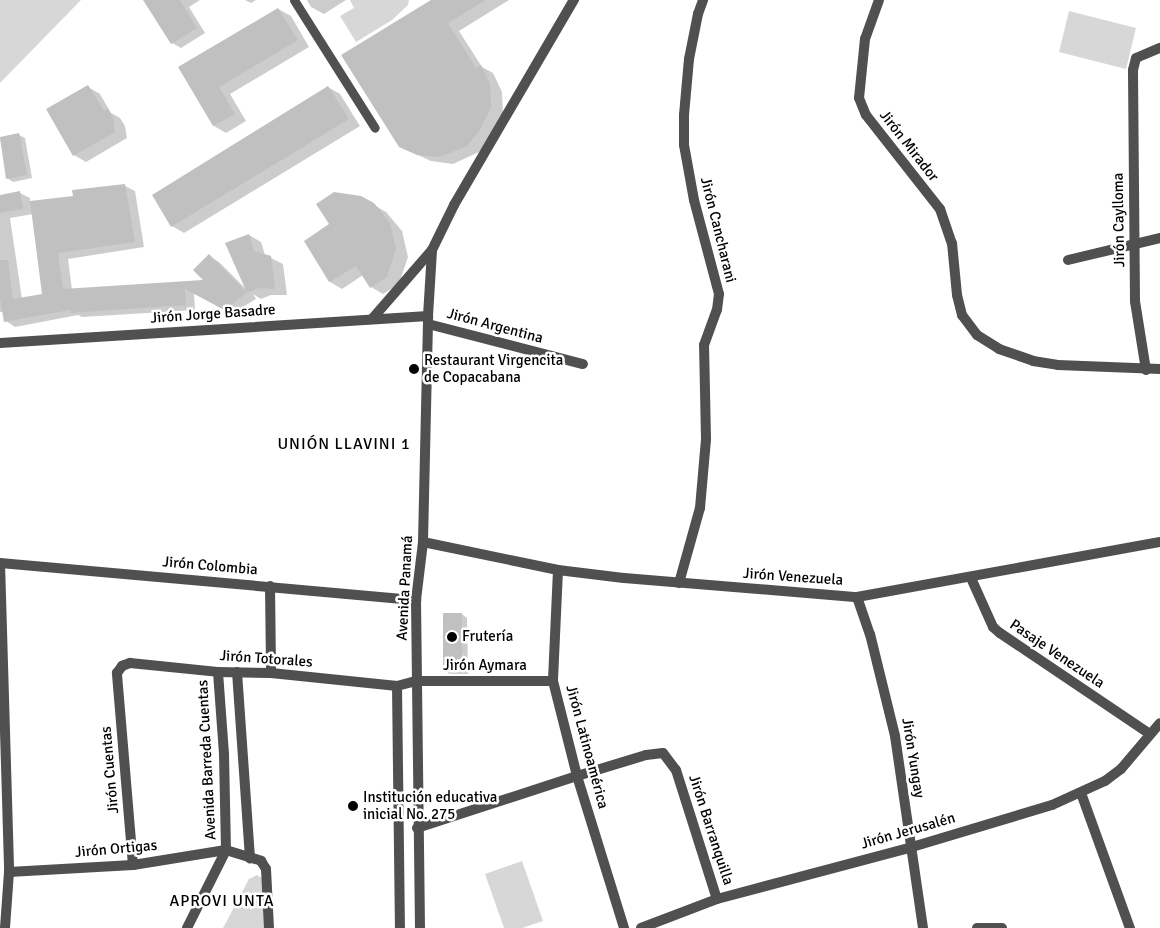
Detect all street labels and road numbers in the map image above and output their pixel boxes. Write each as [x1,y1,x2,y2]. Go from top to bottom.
street label: Jirón Mirador [876,107,942,185]
street label: Jirón Caylloma [1109,173,1129,267]
street label: Jirón Cancharani [696,175,740,285]
street label: Jirón Jorge Basadre [150,301,276,327]
street label: Jirón Argentina [445,305,545,347]
street label: Avenida Panamá [393,535,417,641]
street label: Jirón Colombia [162,553,258,579]
street label: Jirón Venezuela [742,565,844,589]
street label: Pasaje Venezuela [1006,616,1108,692]
street label: Jirón Totorales [219,647,313,671]
street label: Jirón Aymara [443,657,527,675]
street label: Avenida Barreda Cuentas [194,680,220,840]
street label: Jirón Latinoamérica [562,683,612,811]
street label: Jirón Yungay [898,717,928,799]
street label: Jirón Cuentas [97,726,123,814]
street label: Jirón Barranquilla [685,772,737,888]
street label: Jirón Jerusalén [859,809,957,853]
street label: Jirón Ortigas [74,836,158,862]

